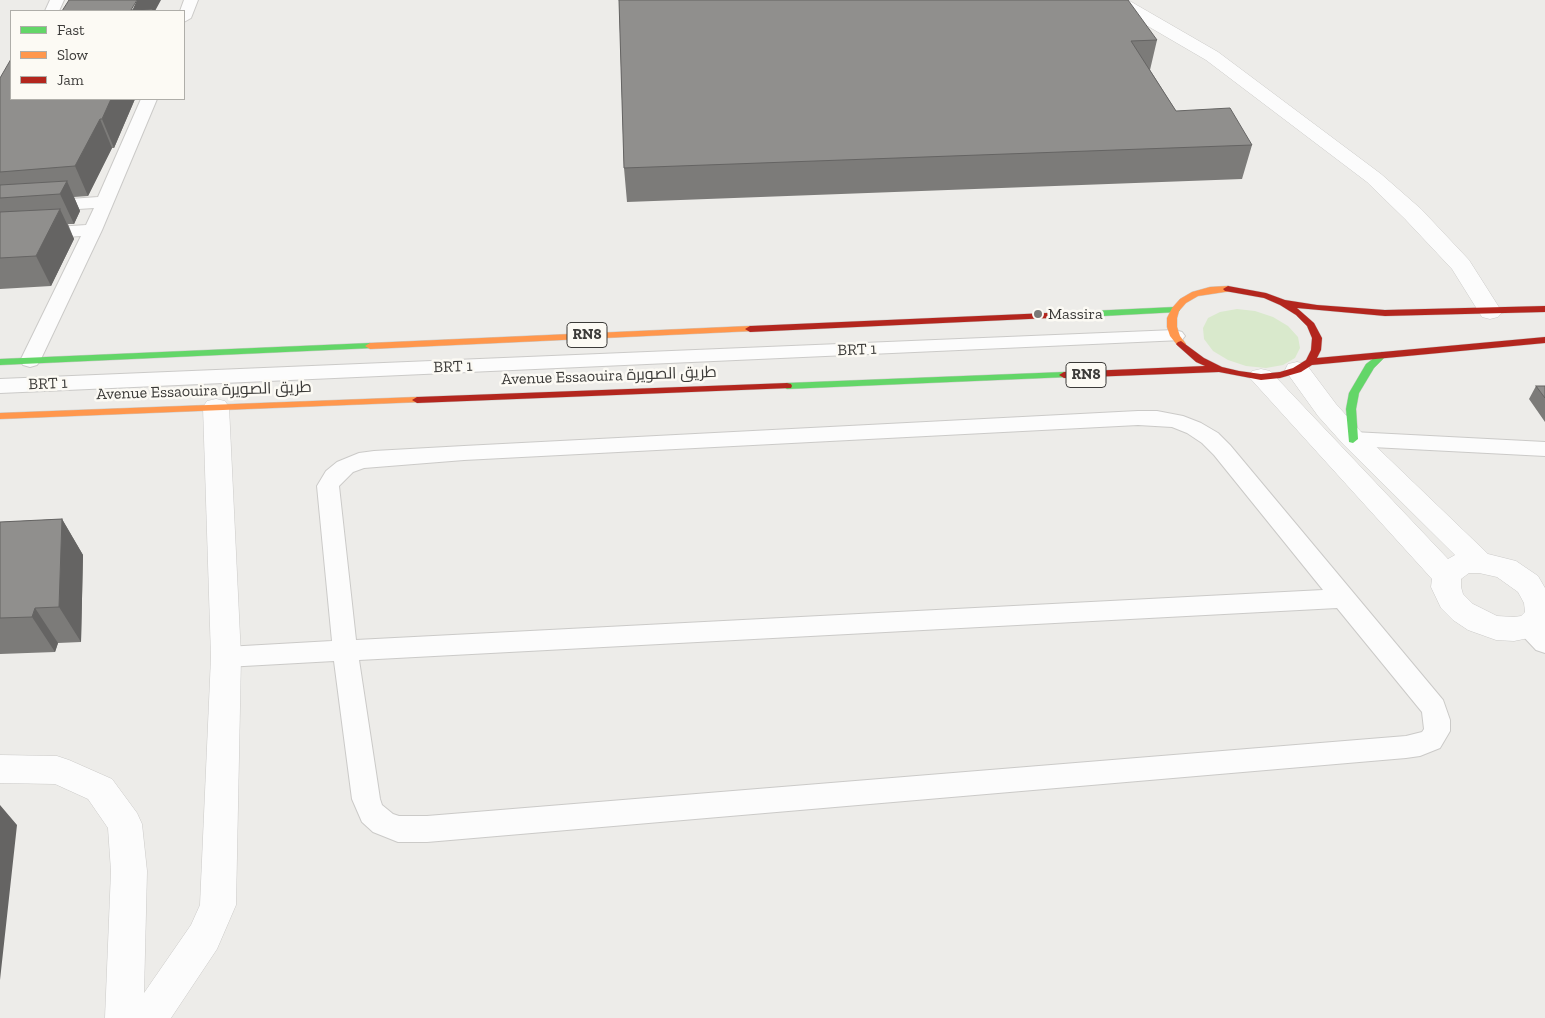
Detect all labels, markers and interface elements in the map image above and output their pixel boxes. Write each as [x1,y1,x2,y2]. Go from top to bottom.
legend [10,10,185,100]
text: Fast [57,21,85,39]
text: Slow [57,46,88,64]
text: Jam [57,71,84,89]
place label: Massira [1048,304,1103,324]
marker: Massira [1032,308,1044,320]
road number: RN8 [567,322,607,348]
street label: BRT 1 [837,340,877,360]
street label: BRT 1 [433,357,473,377]
road number: RN8 [1066,362,1106,388]
street label: Avenue Essaouira طريق الصويرة [501,363,717,389]
street label: BRT 1 [28,374,68,394]
street label: Avenue Essaouira طريق الصويرة [96,378,312,404]

